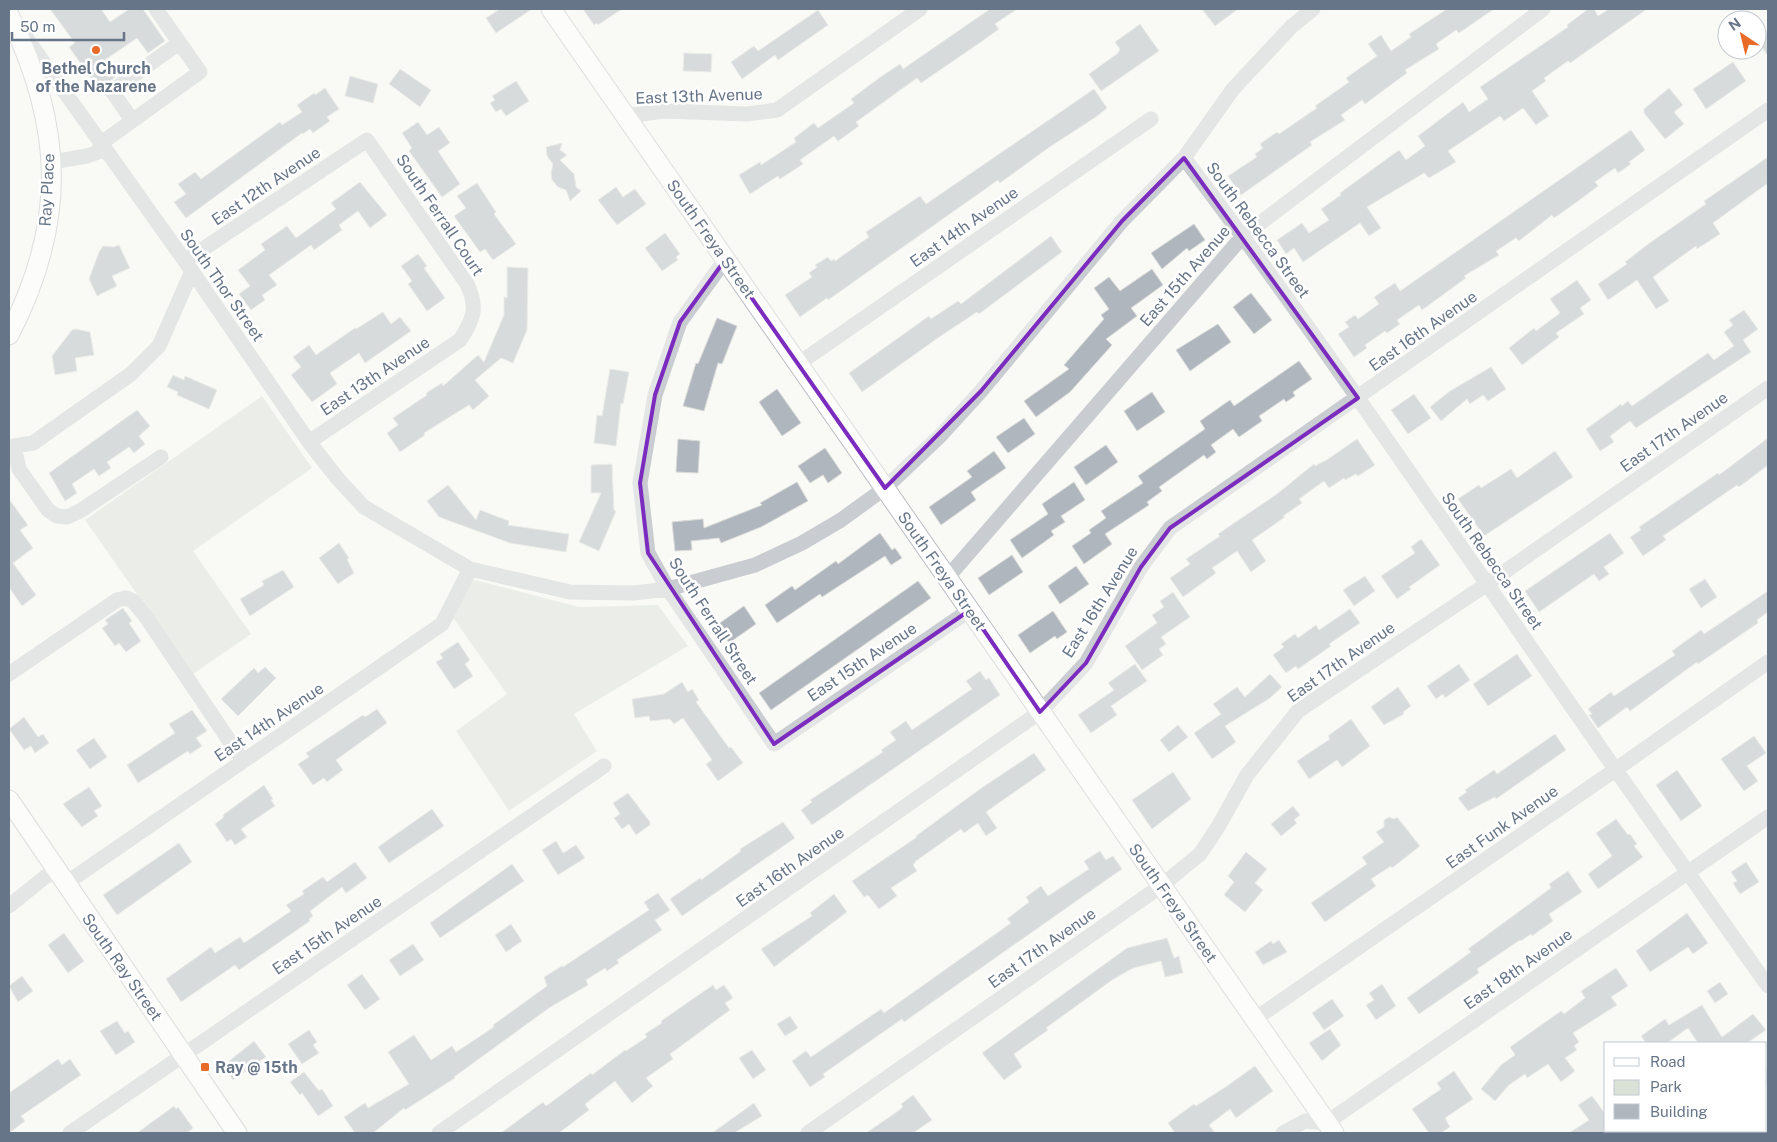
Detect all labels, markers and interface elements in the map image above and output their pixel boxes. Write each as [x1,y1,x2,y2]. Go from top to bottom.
scale bar [12,10,125,42]
north arrow [1717,10,1767,60]
text: N [1725,15,1744,34]
text: 50 m [20,18,55,35]
marker: Bethel Church of the Nazarene [90,44,102,56]
place label: Bethel Church of the Nazarene [35,59,157,96]
street label: East 13th Avenue [635,84,763,108]
street label: East 12th Avenue [208,143,324,229]
street label: South Ferrall Court [392,151,488,279]
street label: Ray Place [36,153,58,227]
street label: South Rebecca Street [1202,158,1314,302]
street label: South Freya Street [663,176,759,302]
street label: East 14th Avenue [906,183,1022,271]
street label: East 15th Avenue [1136,222,1234,330]
street label: South Thor Street [176,225,268,345]
street label: East 16th Avenue [1365,287,1481,375]
street label: East 13th Avenue [317,332,433,420]
street label: East 17th Avenue [1617,388,1731,476]
street label: South Rebecca Street [1437,489,1547,633]
street label: South Freya Street [894,508,990,634]
street label: East 16th Avenue [1058,543,1142,661]
street label: South Ferrall Street [665,554,761,688]
street label: East 15th Avenue [804,618,920,706]
street label: East 17th Avenue [1284,618,1398,706]
street label: East 14th Avenue [211,678,327,766]
street label: East Funk Avenue [1442,781,1562,873]
street label: East 16th Avenue [732,823,848,911]
street label: South Freya Street [1125,840,1221,966]
street label: East 15th Avenue [269,891,385,979]
street label: East 17th Avenue [985,904,1099,992]
street label: South Ray Street [78,910,166,1024]
street label: East 18th Avenue [1460,925,1576,1013]
legend [1604,1042,1767,1132]
text: Road [1650,1053,1686,1070]
place label: Ray @ 15th [215,1058,298,1077]
marker: Ray @ 15th [199,1061,211,1073]
text: Park [1650,1078,1682,1095]
text: Building [1650,1103,1708,1120]

